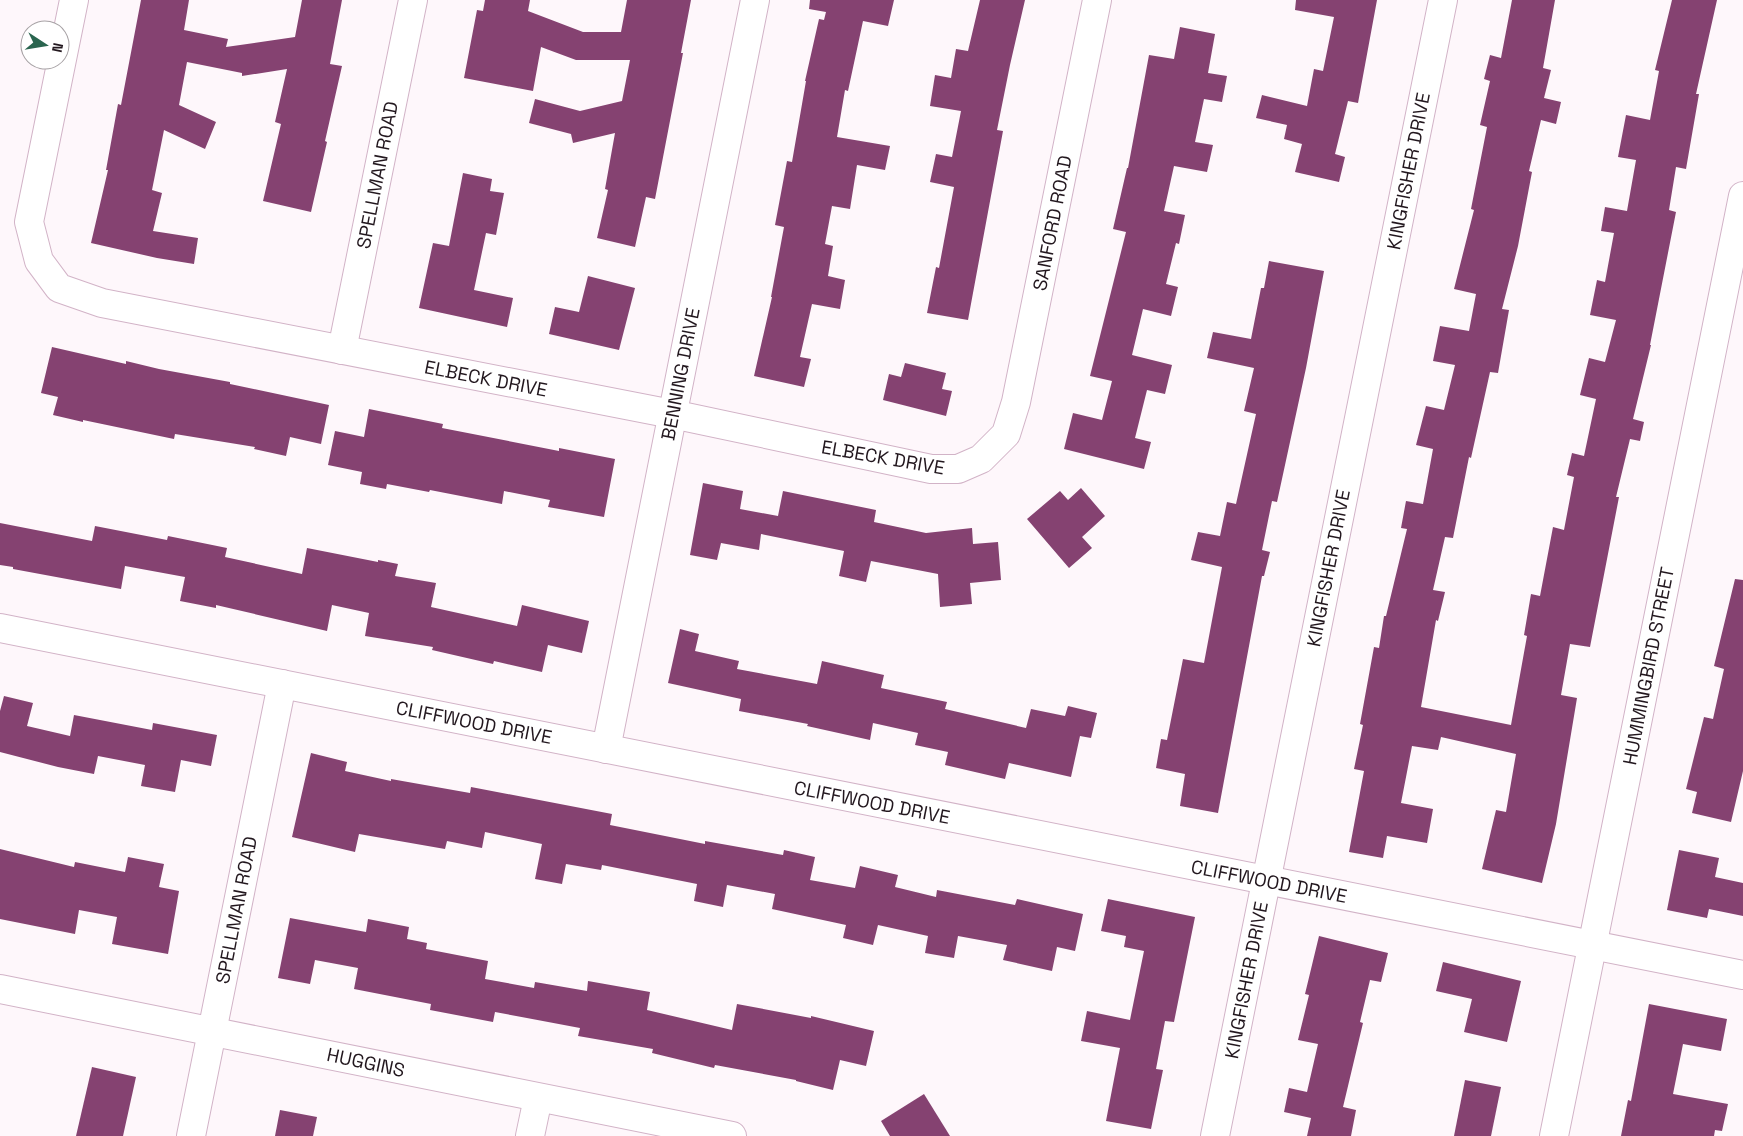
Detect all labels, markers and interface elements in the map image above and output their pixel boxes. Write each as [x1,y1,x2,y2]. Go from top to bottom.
north arrow [20,20,70,70]
text: N [48,41,67,54]
street label: KINGFISHER DRIVE [1381,90,1436,252]
street label: SPELLMAN ROAD [351,99,404,251]
street label: SANFORD ROAD [1027,153,1078,293]
street label: BENNING DRIVE [655,306,706,443]
street label: ELBECK DRIVE [422,354,549,403]
street label: ELBECK DRIVE [819,434,946,481]
street label: KINGFISHER DRIVE [1301,487,1356,649]
street label: HUMMINGBIRD STREET [1617,565,1680,767]
street label: CLIFFWOOD DRIVE [394,695,554,750]
street label: CLIFFWOOD DRIVE [792,775,952,830]
street label: SPELLMAN ROAD [210,834,263,986]
street label: CLIFFWOOD DRIVE [1189,854,1349,909]
street label: KINGFISHER DRIVE [1219,899,1274,1061]
street label: HUGGINS [325,1042,407,1083]

